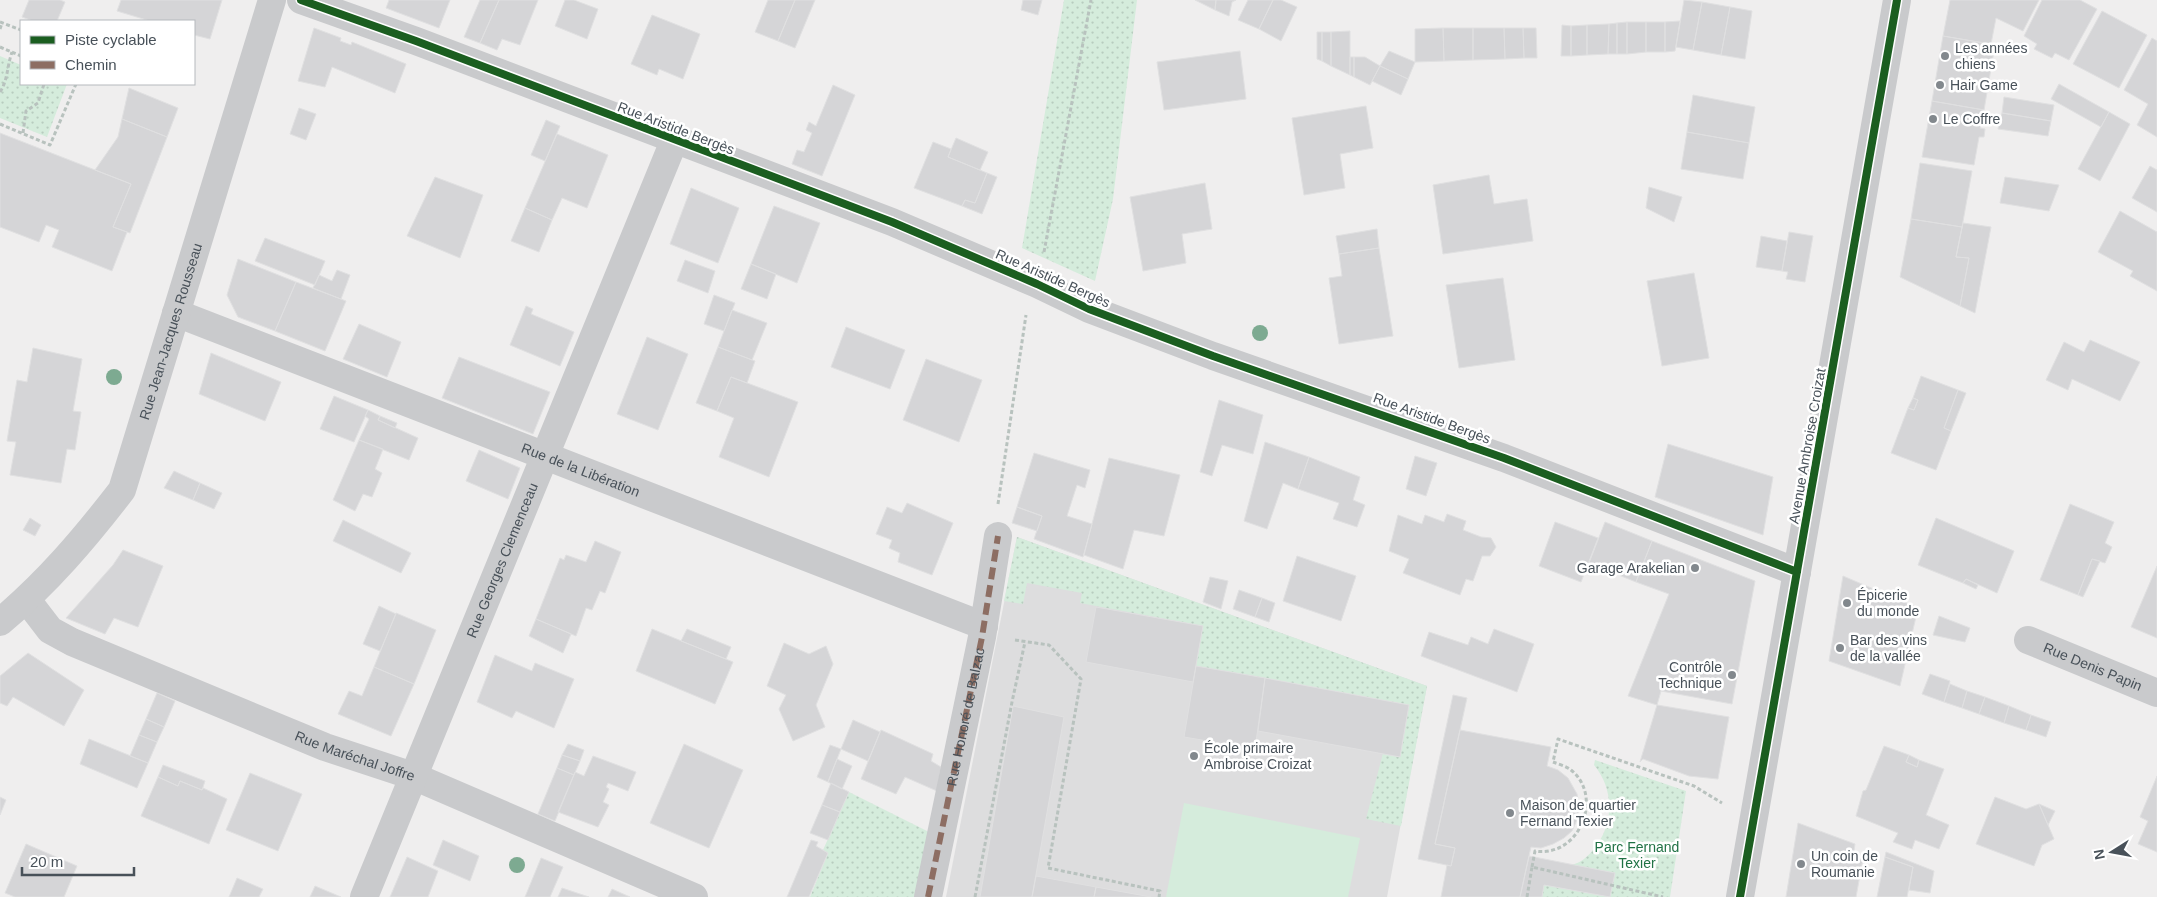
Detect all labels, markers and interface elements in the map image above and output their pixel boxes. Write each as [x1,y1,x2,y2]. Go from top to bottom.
legend [20,20,195,85]
text: Piste cyclable [65,31,157,48]
place label: Les années chiens [1955,40,2027,72]
marker: Les années chiens [1939,50,1951,62]
text: Chemin [65,56,117,73]
place label: Hair Game [1950,77,2018,93]
marker: Hair Game [1934,79,1946,91]
street label: Rue Aristide Bergès [615,98,737,158]
place label: Le Coffre [1943,111,2001,127]
marker: Le Coffre [1927,113,1939,125]
street label: Rue Jean-Jacques Rousseau [136,241,205,422]
street label: Rue Aristide Bergès [993,246,1113,310]
street label: Avenue Ambroise Croizat [1785,367,1829,525]
street label: Rue Aristide Bergès [1371,389,1493,447]
street label: Rue de la Libération [519,440,642,500]
street label: Rue Georges Clemenceau [463,480,541,640]
place label: Garage Arakelian [1577,560,1685,576]
marker: Garage Arakelian [1689,562,1701,574]
place label: Épicerie du monde [1857,587,1919,619]
marker: Épicerie du monde [1841,597,1853,609]
place label: Bar des vins de la vallée [1850,632,1927,664]
street label: Rue Denis Papin [2041,639,2144,694]
marker: Bar des vins de la vallée [1834,642,1846,654]
street label: Rue Honoré de Balzac [943,646,988,788]
place label: Contrôle Technique [1658,659,1722,691]
marker: Contrôle Technique [1726,669,1738,681]
street label: Rue Maréchal Joffre [293,727,417,784]
place label: École primaire Ambroise Croizat [1204,740,1311,772]
marker: École primaire Ambroise Croizat [1188,750,1200,762]
place label: Maison de quartier Fernand Texier [1520,797,1636,829]
marker: Maison de quartier Fernand Texier [1504,807,1516,819]
north arrow [2087,827,2137,877]
park label: Parc Fernand Texier [1595,839,1679,871]
scale bar [22,844,135,876]
place label: Un coin de Roumanie [1811,848,1878,880]
text: N [2090,848,2108,861]
text: 20 m [30,853,63,870]
marker: Un coin de Roumanie [1795,858,1807,870]

